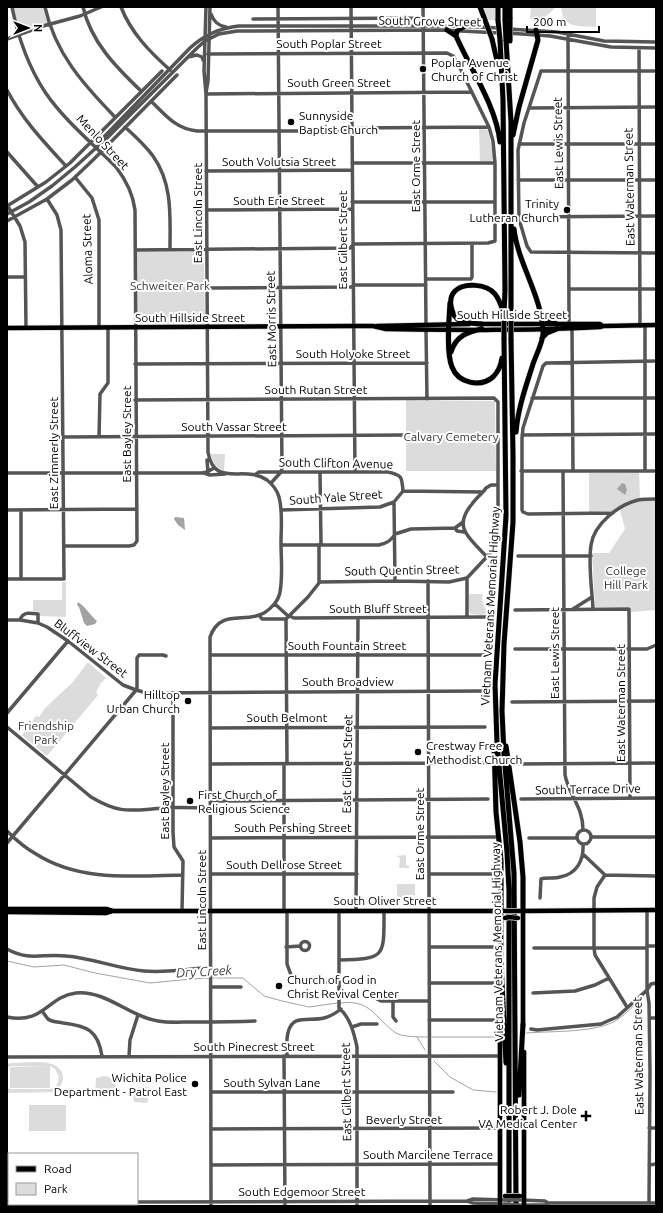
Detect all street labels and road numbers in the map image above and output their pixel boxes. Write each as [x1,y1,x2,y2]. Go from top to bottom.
street label: South Grove Street [379,14,482,28]
street label: South Poplar Street [276,37,382,50]
street label: South Green Street [287,76,391,89]
street label: East Lewis Street [551,97,565,189]
street label: Menlo Street [74,112,132,172]
street label: East Orme Street [409,119,422,212]
street label: East Waterman Street [621,128,637,246]
street label: South Volutsia Street [222,155,336,168]
street label: East Lincoln Street [191,163,204,263]
street label: East Gilbert Street [336,190,349,289]
street label: South Erie Street [233,194,325,207]
street label: Aloma Street [79,213,95,285]
street label: East Morris Street [264,270,278,367]
street label: South Hillside Street [457,308,567,321]
street label: South Hillside Street [135,311,245,324]
street label: South Holyoke Street [296,347,411,360]
street label: South Rutan Street [265,383,368,396]
street label: East Bayley Street [120,385,133,482]
street label: East Zimmerly Street [47,397,60,509]
street label: South Vassar Street [181,420,287,433]
street label: South Clifton Avenue [279,456,393,470]
street label: South Yale Street [289,487,383,507]
street label: Vietnam Veterans Memorial Highway [478,506,502,706]
street label: South Quentin Street [344,562,460,578]
street label: South Bluff Street [329,602,427,615]
street label: East Lewis Street [548,607,561,699]
street label: Bluffview Street [52,616,130,680]
street label: South Fountain Street [288,639,406,652]
street label: East Waterman Street [614,644,627,762]
street label: South Broadview [302,675,394,688]
street label: South Belmont [247,711,328,724]
street label: East Gilbert Street [340,714,354,813]
street label: East Bayley Street [158,742,171,839]
street label: South Terrace Drive [535,782,641,796]
street label: East Orme Street [413,787,426,880]
street label: South Pershing Street [234,821,352,834]
street label: Vietnam Veterans Memorial Highway [489,842,505,1042]
street label: East Lincoln Street [195,850,208,950]
street label: South Dellrose Street [226,858,342,871]
street label: South Oliver Street [333,894,437,907]
street label: East Waterman Street [630,997,646,1115]
street label: South Pinecrest Street [194,1040,315,1053]
street label: East Gilbert Street [339,1042,353,1141]
street label: South Sylvan Lane [224,1076,320,1089]
street label: Beverly Street [366,1113,442,1126]
street label: South Marcilene Terrace [363,1148,493,1161]
street label: South Edgemoor Street [239,1185,366,1198]

